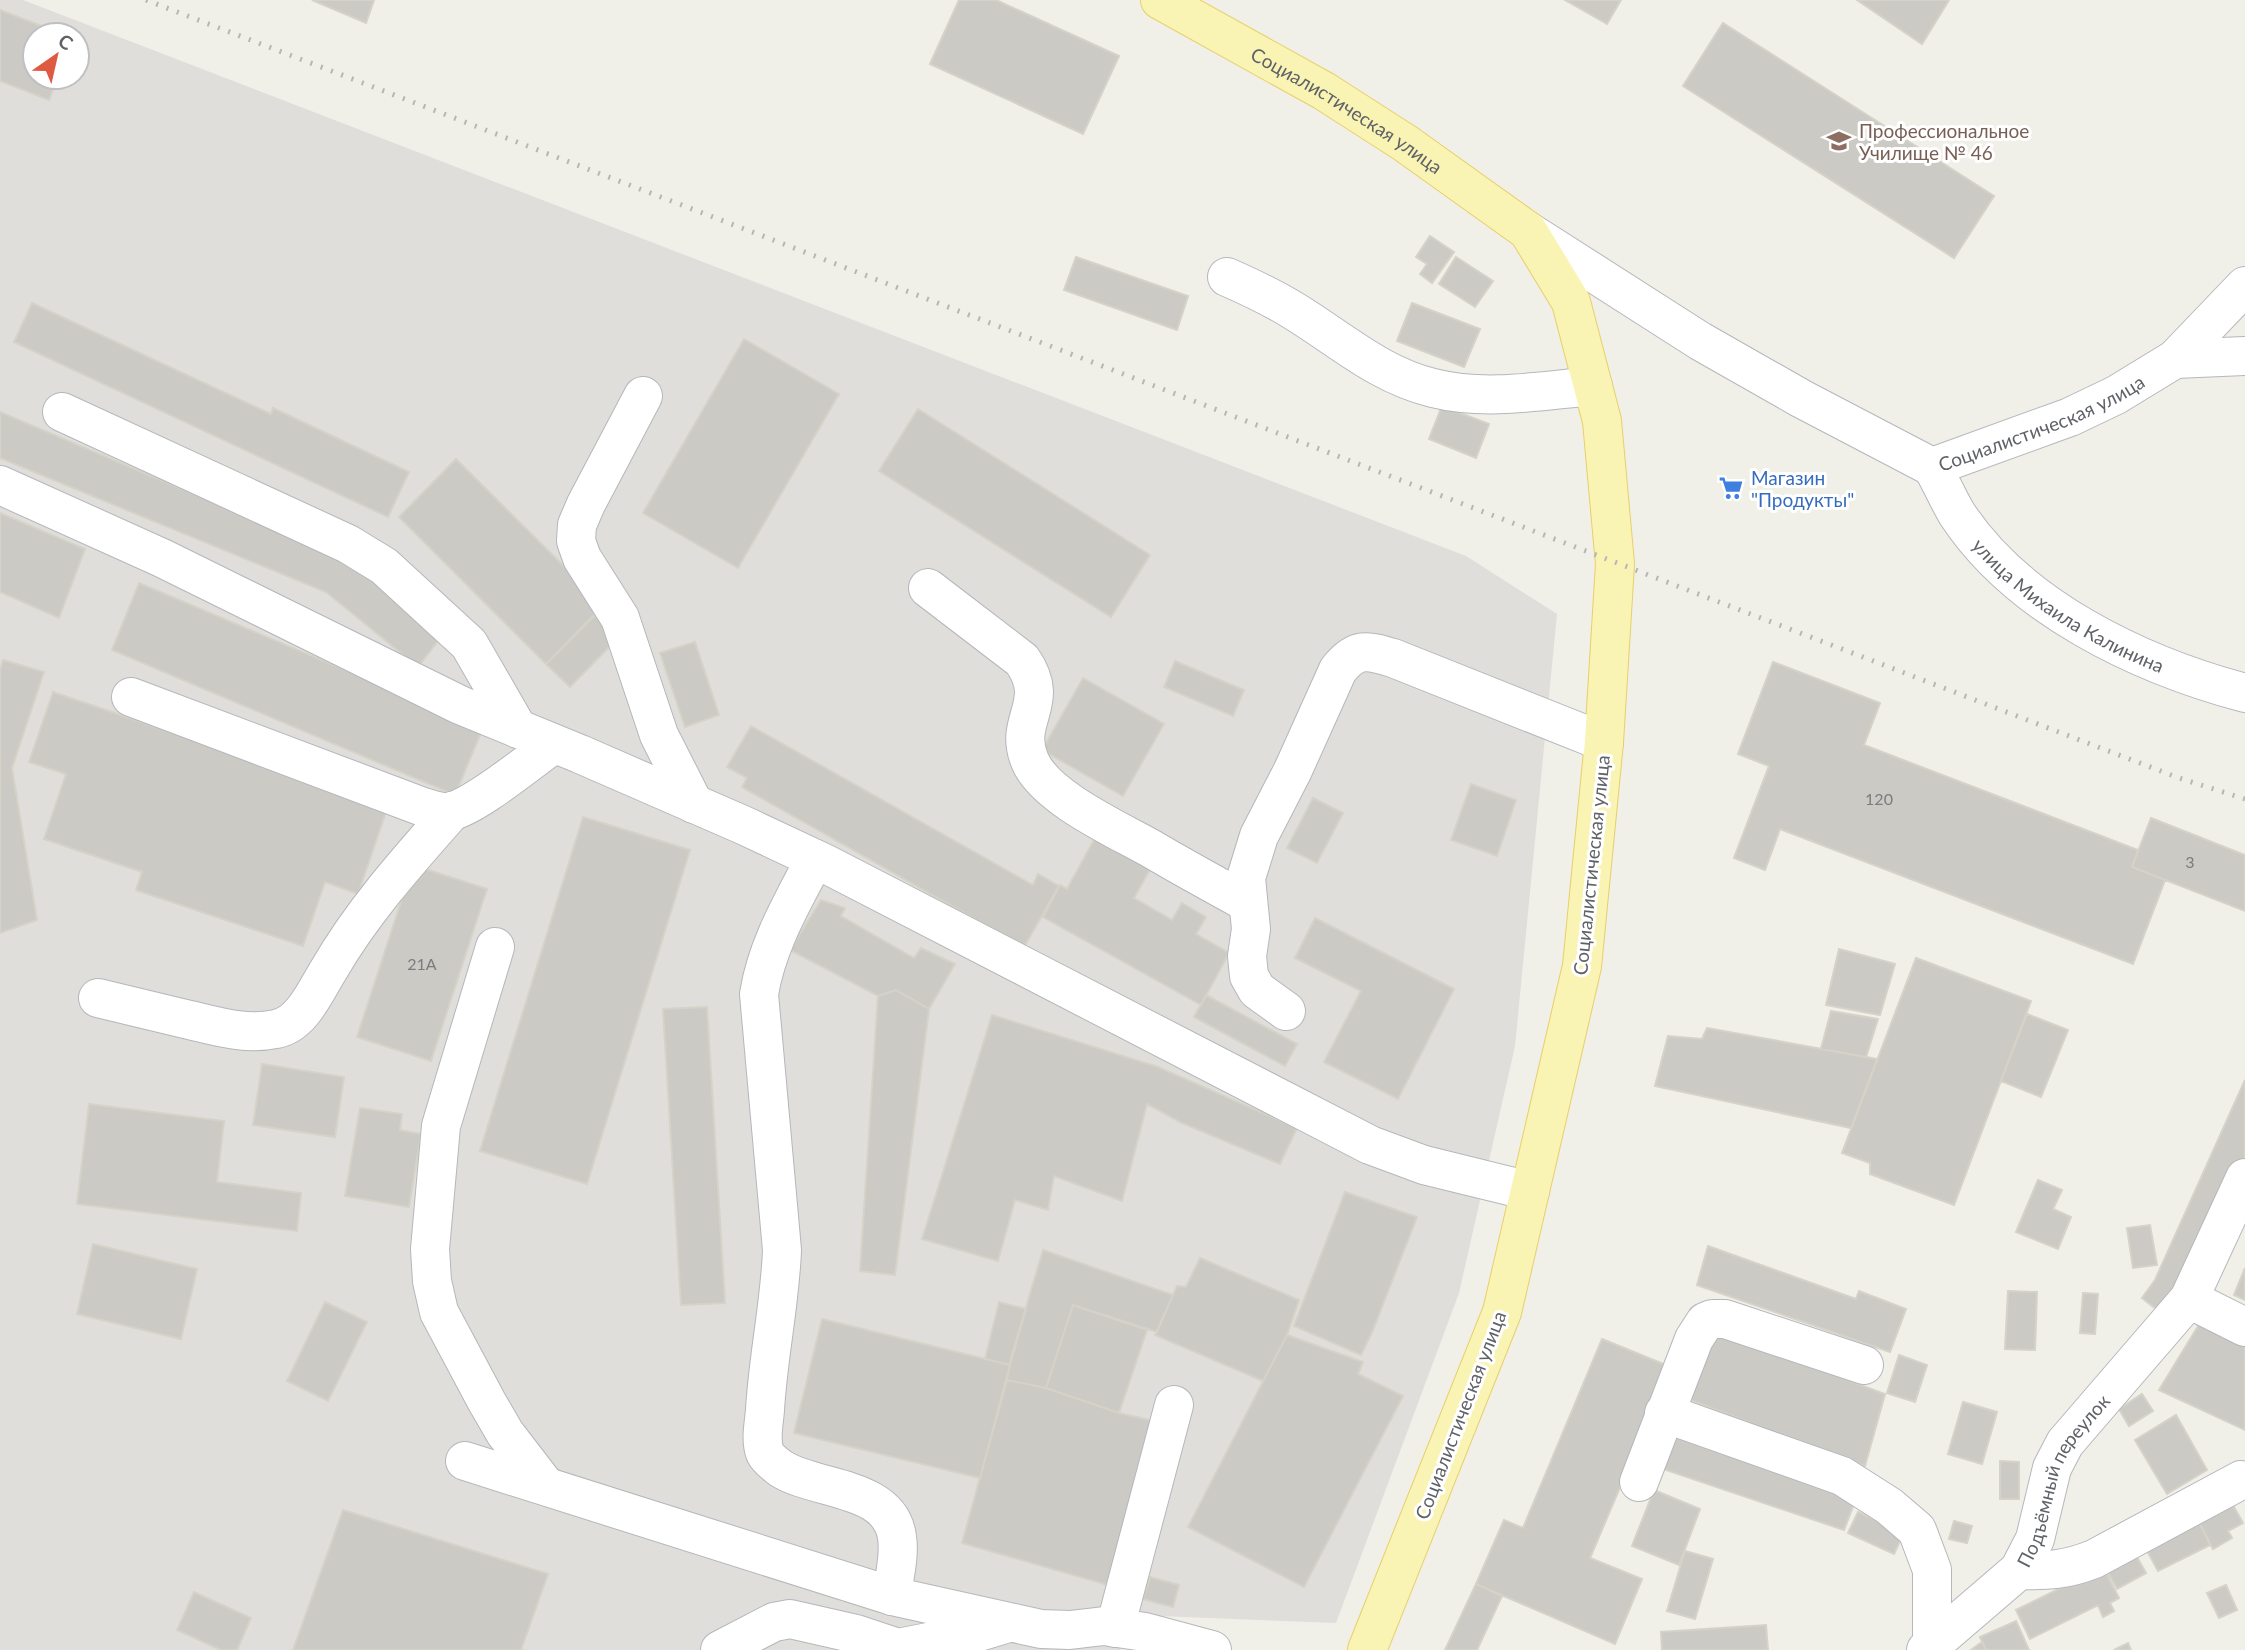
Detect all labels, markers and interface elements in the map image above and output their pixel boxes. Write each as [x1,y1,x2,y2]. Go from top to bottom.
north arrow [21,21,91,91]
text: С [54,28,78,55]
street label: Социалистическая улица [1247,42,1447,178]
place label: Профессиональное Училище № 46 [1859,119,2029,164]
school or university icon: Профессиональное Училище № 46 [1825,127,1853,155]
street label: Социалистическая улица [1935,369,2148,475]
place label: Магазин "Продукты" [1751,466,1854,511]
supermarket icon: Магазин "Продукты" [1717,474,1745,502]
street label: улица Михаила Калинина [1968,533,2168,677]
street label: Социалистическая улица [1568,754,1614,976]
house number: 120 [1865,789,1893,808]
house number: 3 [2185,852,2195,871]
house number: 21А [407,954,437,973]
street label: Социалистическая улица [1410,1308,1510,1522]
street label: Подъёмный переулок [2011,1389,2114,1571]

